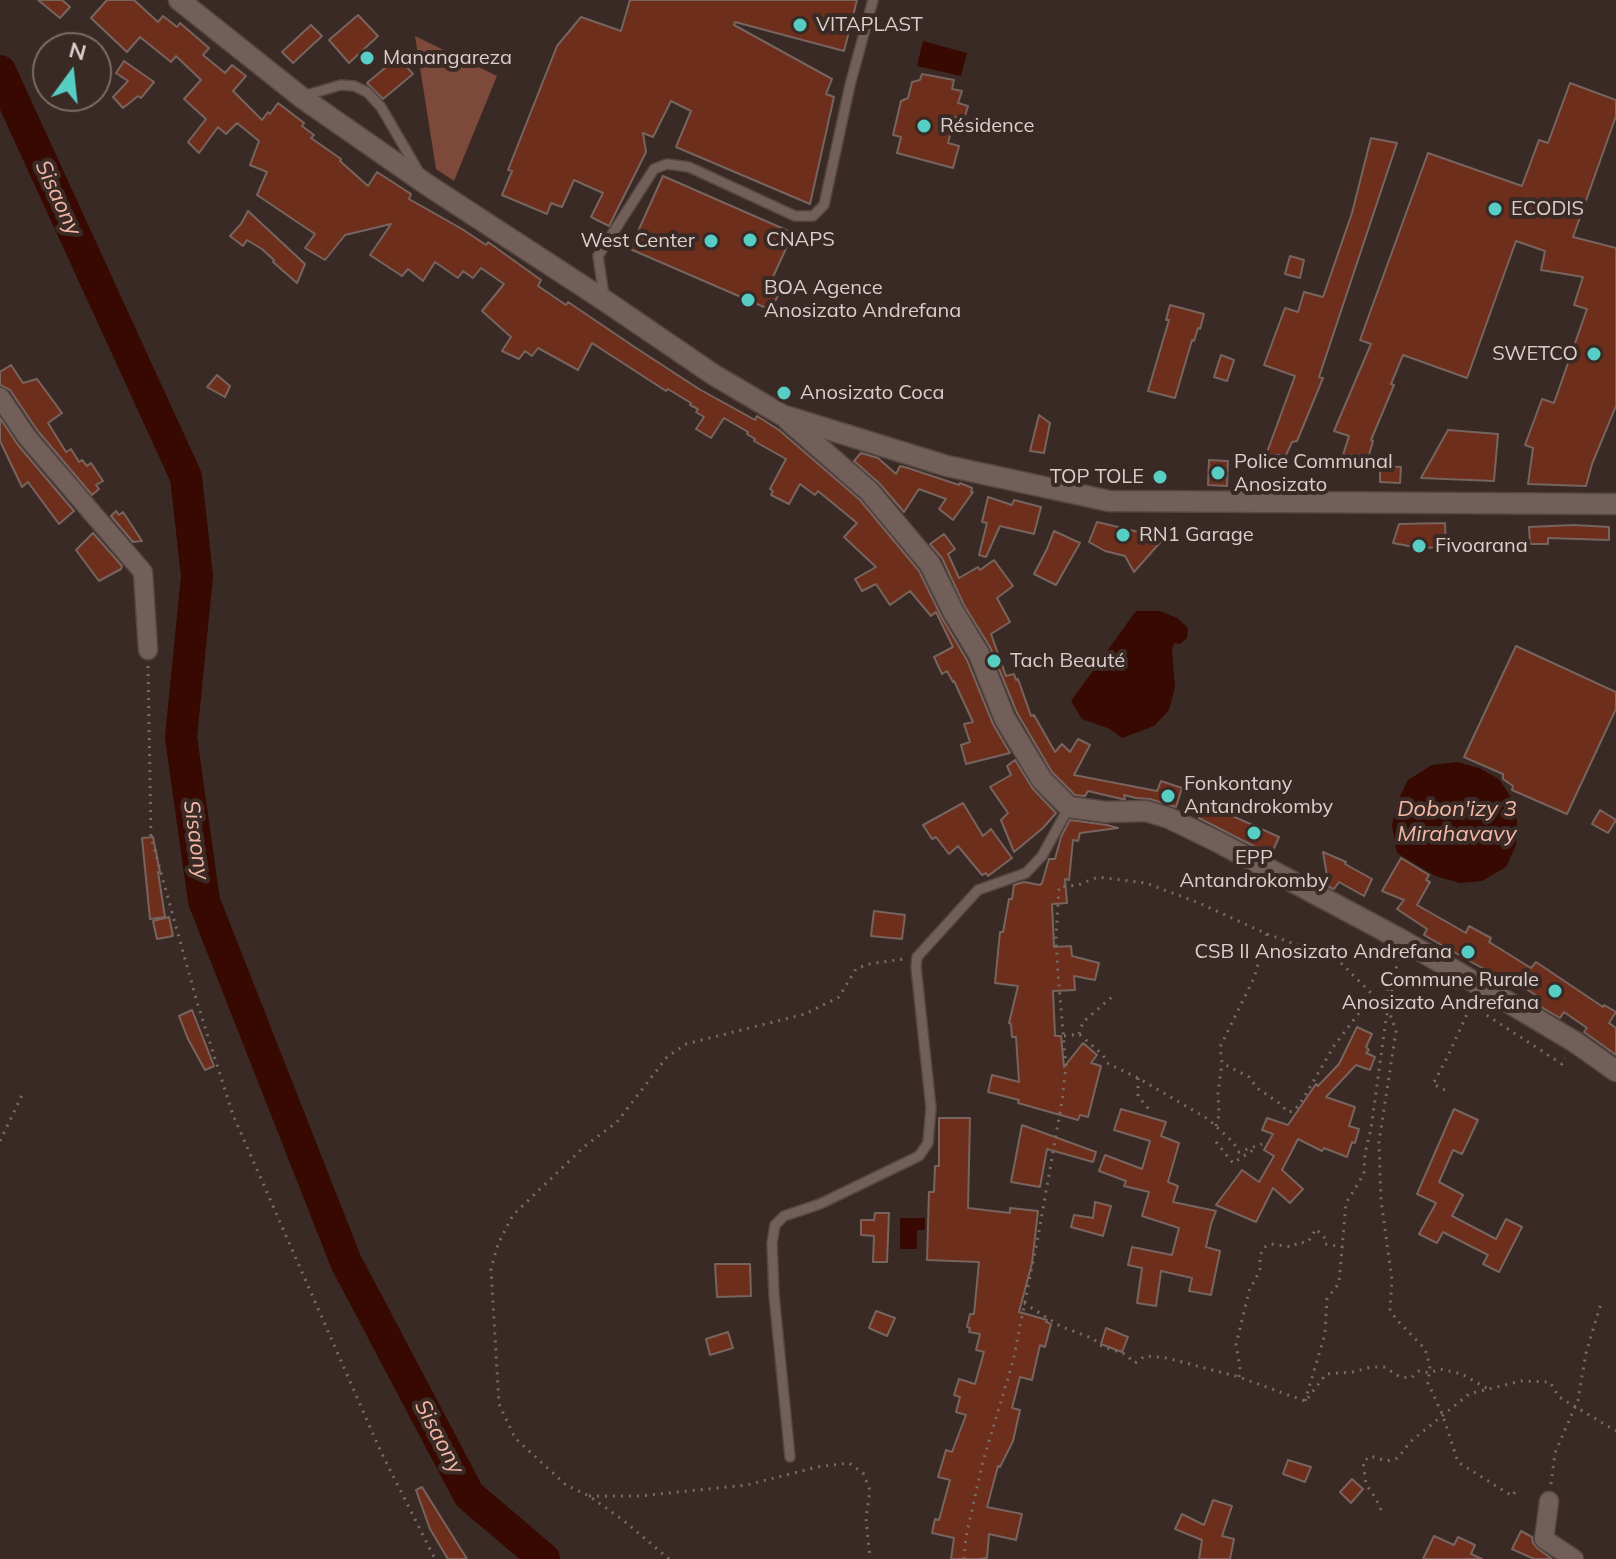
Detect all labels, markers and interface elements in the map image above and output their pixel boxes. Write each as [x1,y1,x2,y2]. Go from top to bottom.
place label: VITAPLAST [816,13,923,37]
marker: VITAPLAST [791,16,809,34]
north arrow [32,32,112,112]
text: N [66,35,89,66]
place label: Manangareza [383,46,512,70]
marker: Manangareza [358,49,376,67]
place label: Résidence [940,114,1034,138]
marker: Résidence [915,117,933,135]
water label: Sisaony [29,156,87,240]
place label: ECODIS [1511,197,1584,221]
marker: ECODIS [1486,200,1504,218]
place label: CNAPS [766,228,835,252]
place label: West Center [580,229,695,253]
marker: CNAPS [741,231,759,249]
marker: West Center [702,232,720,250]
place label: BOA Agence Anosizato Andrefana [764,276,961,323]
marker: BOA Agence Anosizato Andrefana [739,291,757,309]
place label: SWETCO [1492,342,1578,366]
marker: SWETCO [1585,345,1603,363]
place label: Anosizato Coca [800,381,945,405]
marker: Anosizato Coca [775,384,793,402]
place label: Police Communal Anosizato [1234,450,1393,497]
marker: Police Communal Anosizato [1209,464,1227,482]
place label: TOP TOLE [1050,465,1144,489]
marker: TOP TOLE [1151,468,1169,486]
place label: RN1 Garage [1139,523,1254,547]
marker: RN1 Garage [1114,526,1132,544]
place label: Fivoarana [1435,534,1528,558]
marker: Fivoarana [1410,537,1428,555]
place label: Tach Beauté [1010,649,1125,673]
marker: Tach Beauté [985,652,1003,670]
place label: Fonkontany Antandrokomby [1184,772,1333,819]
marker: Fonkontany Antandrokomby [1159,787,1177,805]
water label: Dobon'izy 3 Mirahavavy [1397,796,1517,848]
water label: Sisaony [177,799,215,881]
marker: EPP Antandrokomby [1245,824,1263,842]
place label: EPP Antandrokomby [1179,846,1329,893]
place label: CSB II Anosizato Andrefana [1195,940,1452,964]
marker: CSB II Anosizato Andrefana [1459,943,1477,961]
place label: Commune Rurale Anosizato Andrefana [1342,968,1539,1015]
marker: Commune Rurale Anosizato Andrefana [1546,982,1564,1000]
water label: Sisaony [409,1395,469,1479]

